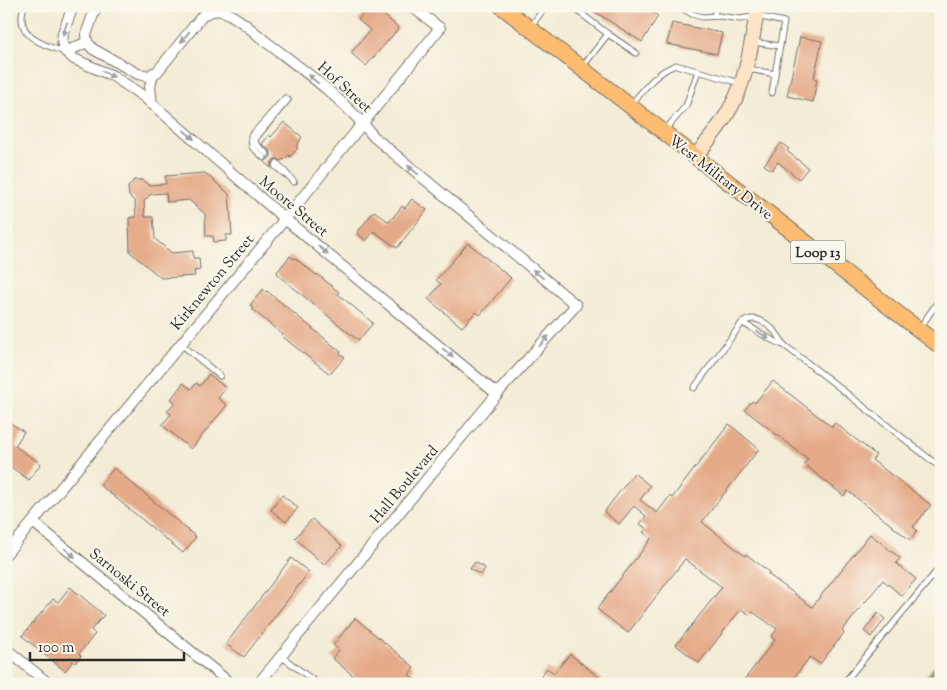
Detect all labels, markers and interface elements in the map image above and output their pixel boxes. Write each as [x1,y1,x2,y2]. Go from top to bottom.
one-way arrow [61,22,69,37]
one-way arrow [180,30,191,43]
street label: Hof Street [312,58,376,118]
one-way arrow [101,71,115,79]
one-way arrow [307,73,320,84]
one-way arrow [183,130,196,141]
street label: West Military Drive [664,131,777,226]
one-way arrow [407,164,420,175]
street label: Moore Street [254,172,332,242]
street label: Kirknewton Street [167,230,260,336]
road number: Loop 13 [790,240,846,264]
one-way arrow [316,244,329,255]
one-way arrow [532,268,545,279]
one-way arrow [756,330,769,339]
one-way arrow [538,336,550,348]
one-way arrow [441,348,454,359]
street label: Hall Boulevard [366,441,444,529]
street label: Sarnoski Street [84,544,174,622]
one-way arrow [64,547,77,558]
scale bar [30,630,184,662]
text: 100 m [38,638,75,659]

